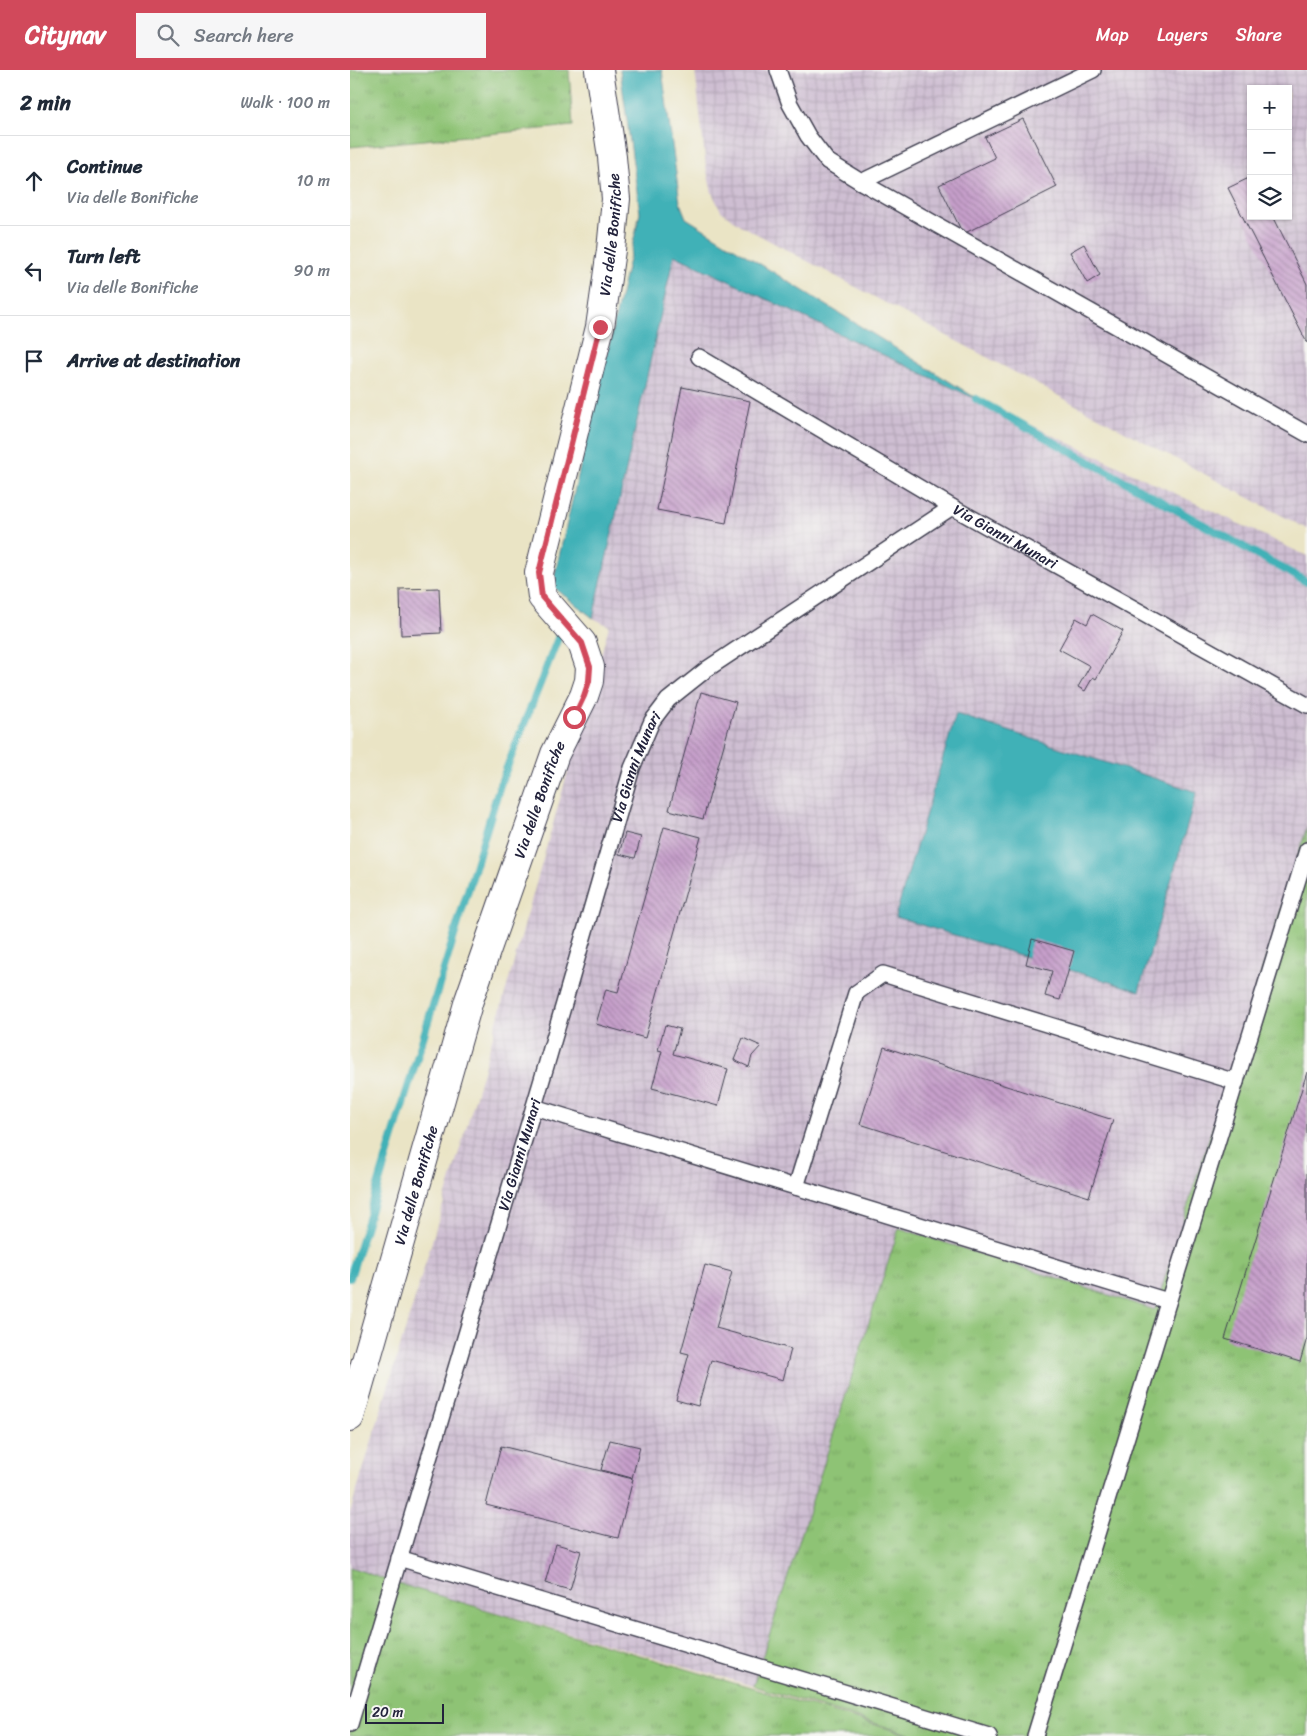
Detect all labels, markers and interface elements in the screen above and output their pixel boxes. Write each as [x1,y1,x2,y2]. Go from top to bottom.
search box [136,13,486,58]
text: Citynav [25,14,106,56]
text: Search here [194,19,294,52]
text: Map [1096,19,1129,51]
text: Layers [1157,19,1208,51]
text: Share [1236,19,1282,51]
icon: search [154,21,182,49]
text: 2 min [20,84,71,122]
map controls [1247,85,1292,220]
button: + [1247,85,1292,130]
text: Walk · 100 m [240,88,330,117]
button: − [1247,130,1292,175]
text: Continue [67,150,143,183]
text: 10 m [297,166,330,195]
icon: ahead [20,167,48,195]
street label: Via delle Bonifiche [592,172,629,298]
button: layers [1247,175,1292,220]
text: Via delle Bonifiche [67,183,198,212]
text: Turn left [67,240,140,273]
text: 90 m [294,256,330,285]
icon: left [20,257,48,285]
text: Via delle Bonifiche [67,273,198,302]
route end [589,316,612,339]
text: Arrive at destination [67,344,240,377]
icon: arrive [20,347,48,375]
street label: Via Gianni Munari [948,497,1063,577]
street label: Via Gianni Munari [604,705,668,825]
route start [563,706,586,729]
street label: Via delle Bonifiche [506,736,573,862]
street label: Via Gianni Munari [491,1095,549,1214]
street label: Via delle Bonifiche [387,1122,446,1248]
text: 20 m [372,1700,403,1725]
scale bar [365,1701,444,1724]

